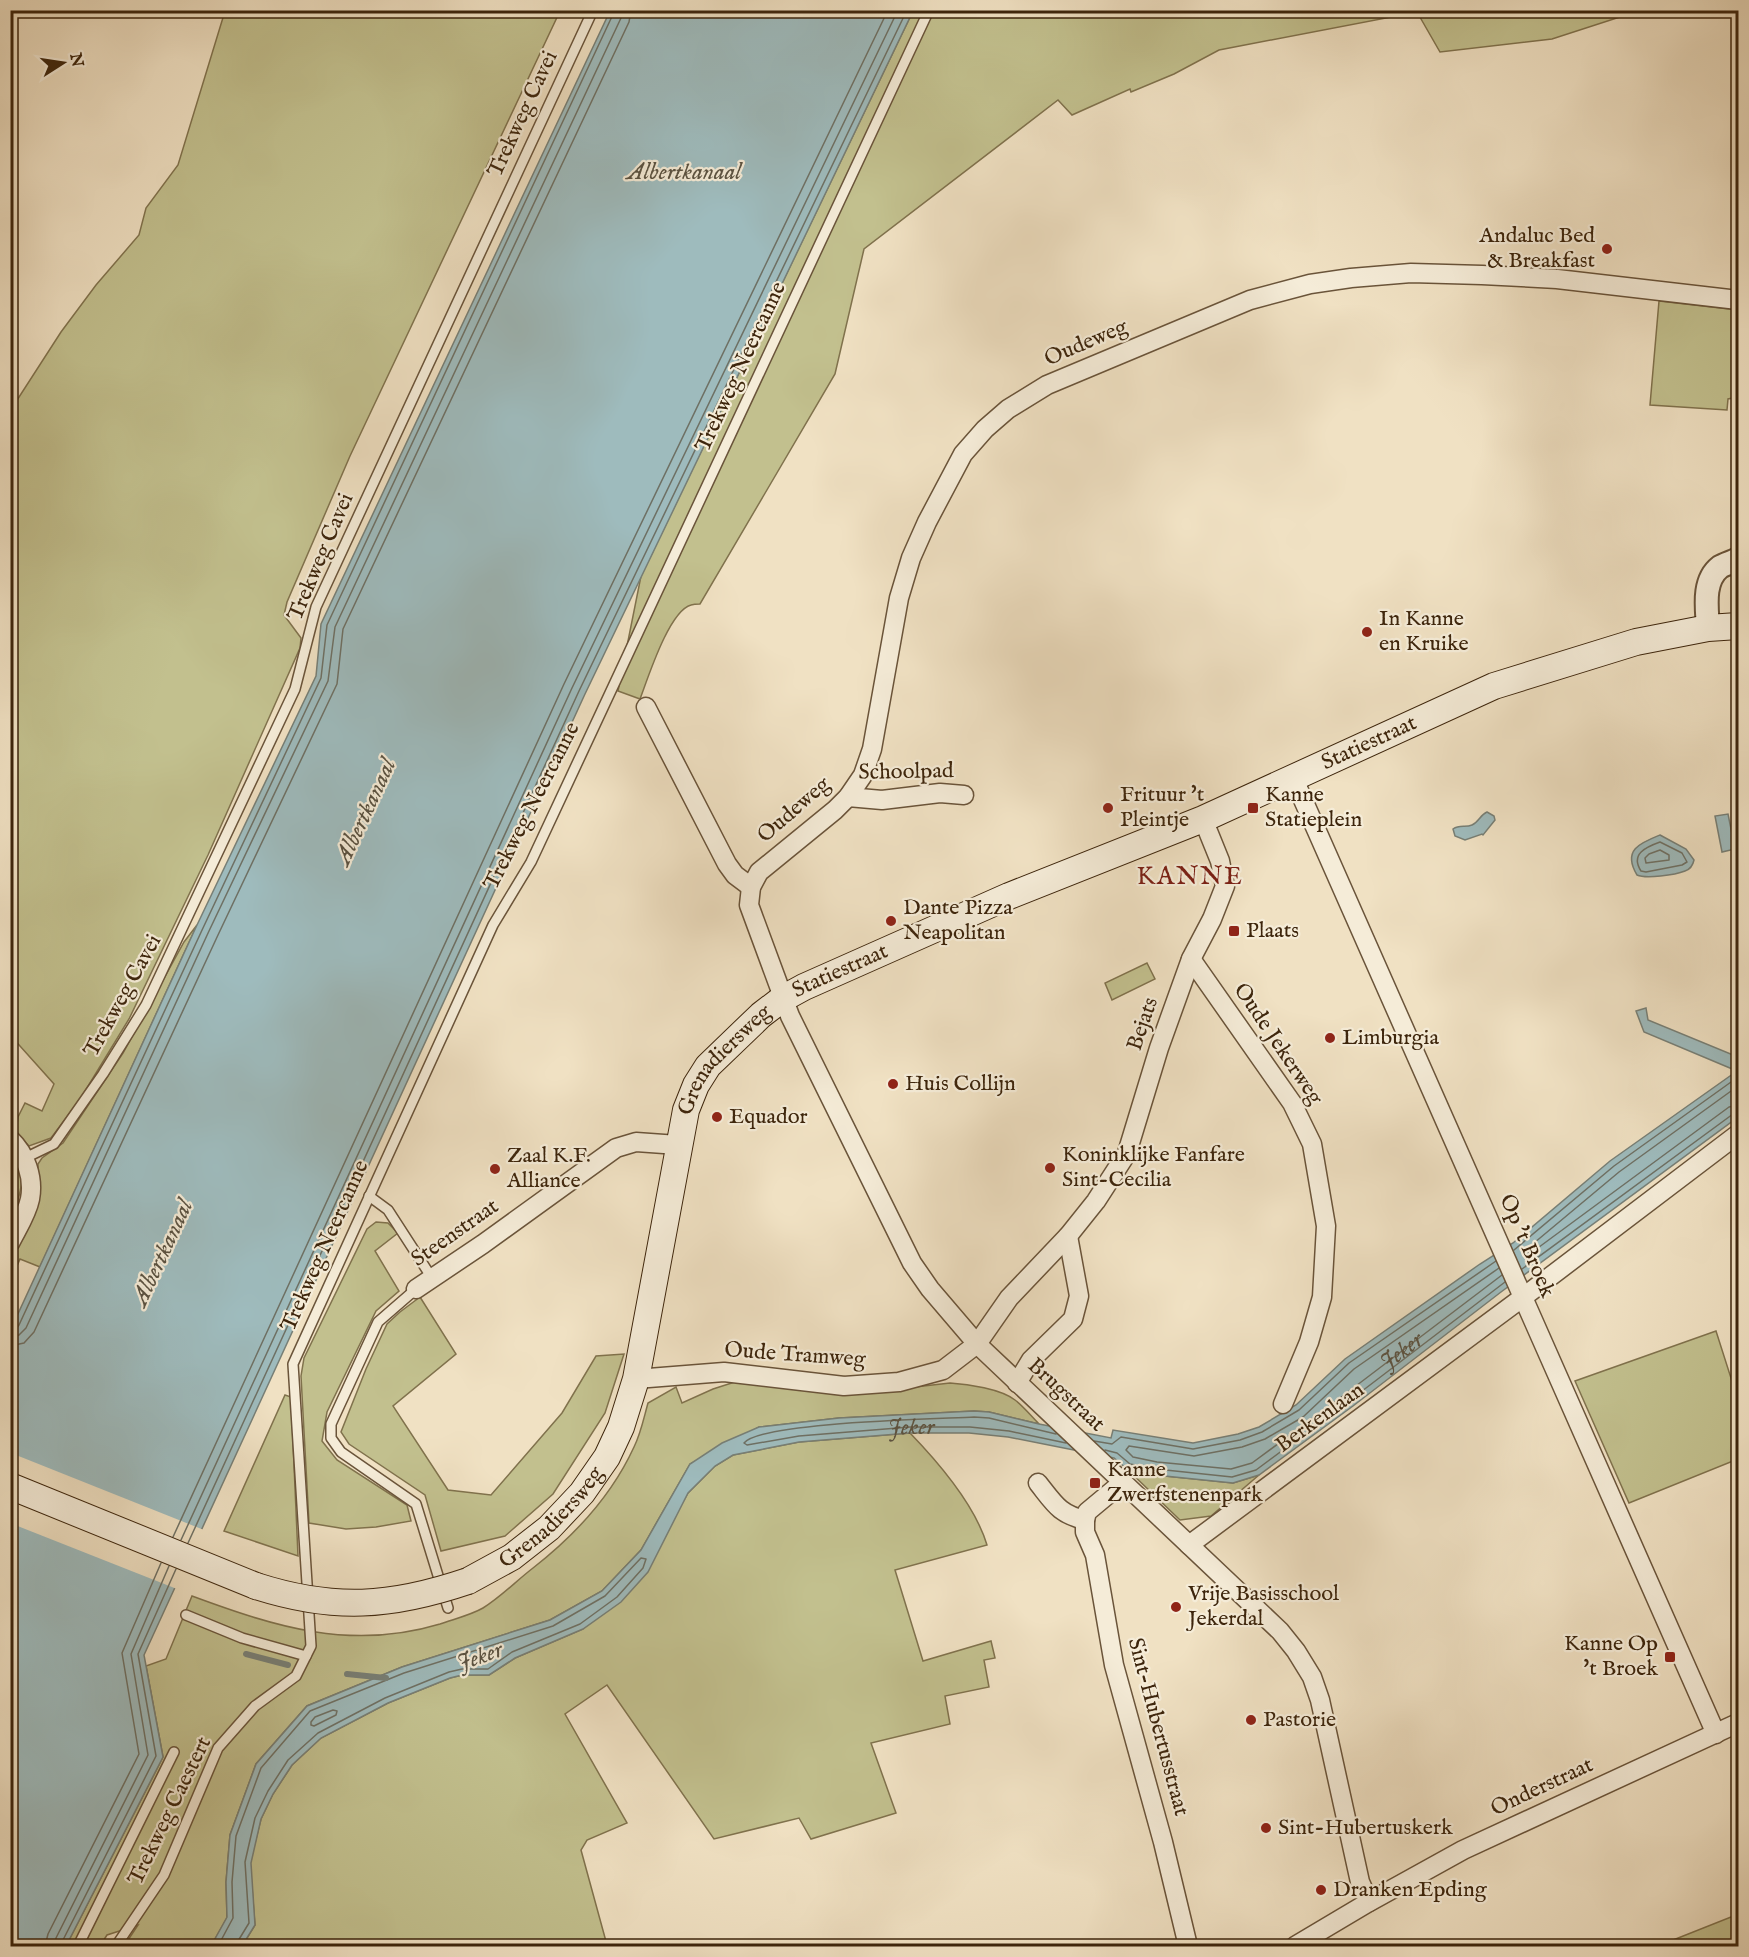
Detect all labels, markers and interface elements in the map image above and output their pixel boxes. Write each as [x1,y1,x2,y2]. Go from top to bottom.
north arrow [33,33,93,93]
street label: Trekweg Cavei [482,46,564,182]
text: N [64,50,87,69]
water label: Albertkanaal [624,157,743,188]
place label: Andaluc Bed & Breakfast [1478,222,1595,275]
marker: Andaluc Bed & Breakfast [1600,242,1614,256]
street label: Trekweg Neercanne [689,277,793,457]
street label: Oudeweg [1040,313,1133,373]
street label: Trekweg Cavei [282,489,360,625]
place label: In Kanne en Kruike [1379,605,1469,658]
marker: In Kanne en Kruike [1360,625,1374,639]
street label: Statiestraat [1317,709,1422,777]
street label: Trekweg Neercanne [478,717,586,895]
water label: Albertkanaal [327,752,405,873]
street label: Schoolpad [858,757,954,787]
street label: Oudeweg [752,770,837,849]
place label: Frituur 't Pleintje [1120,781,1205,834]
place label: Kanne Statieplein [1265,781,1363,834]
marker: Frituur 't Pleintje [1101,801,1115,815]
marker: Kanne Statieplein [1246,801,1260,815]
district label: KANNE [1137,860,1243,893]
place label: Dante Pizza Neapolitan [903,894,1013,947]
marker: Dante Pizza Neapolitan [884,914,898,928]
place label: Plaats [1246,917,1299,945]
marker: Plaats [1227,924,1241,938]
street label: Trekweg Cavei [78,930,168,1062]
street label: Statiestraat [787,937,893,1005]
street label: Oude Jekerweg [1227,978,1330,1111]
street label: Bejats [1121,994,1165,1054]
street label: Grenadiersweg [671,998,778,1119]
place label: Limburgia [1342,1024,1439,1052]
marker: Limburgia [1323,1031,1337,1045]
place label: Huis Collijn [905,1070,1016,1098]
marker: Huis Collijn [886,1077,900,1091]
place label: Equador [729,1103,808,1131]
marker: Equador [710,1110,724,1124]
place label: Koninklijke Fanfare Sint-Cecilia [1062,1141,1245,1194]
place label: Zaal K.F. Alliance [506,1142,591,1195]
street label: Trekweg Neercanne [275,1156,375,1336]
marker: Koninklijke Fanfare Sint-Cecilia [1043,1161,1057,1175]
marker: Zaal K.F. Alliance [488,1162,502,1176]
street label: Op 't Broek [1493,1190,1561,1302]
street label: Steenstraat [406,1192,505,1273]
water label: Albertkanaal [124,1193,202,1314]
water label: Jeker [1374,1324,1431,1378]
street label: Oude Tramweg [724,1336,868,1374]
street label: Brugstraat [1021,1352,1111,1438]
street label: Berkenlaan [1270,1376,1370,1460]
water label: Jeker [887,1412,936,1444]
place label: Kanne Zwerfstenenpark [1107,1456,1263,1509]
street label: Grenadiersweg [494,1460,611,1575]
marker: Kanne Zwerfstenenpark [1088,1476,1102,1490]
place label: Vrije Basisschool Jekerdal [1185,1580,1339,1633]
marker: Vrije Basisschool Jekerdal [1169,1600,1183,1614]
place label: Kanne Op 't Broek [1564,1630,1658,1683]
water label: Jeker [453,1634,509,1680]
street label: Sint-Hubertusstraat [1121,1635,1195,1820]
marker: Kanne Op 't Broek [1663,1650,1677,1664]
place label: Pastorie [1263,1706,1336,1734]
marker: Pastorie [1244,1713,1258,1727]
street label: Trekweg Caestert [122,1732,218,1890]
street label: Onderstraat [1486,1751,1598,1823]
place label: Sint-Hubertuskerk [1278,1814,1453,1842]
marker: Sint-Hubertuskerk [1259,1821,1273,1835]
place label: Dranken Epding [1333,1876,1488,1904]
marker: Dranken Epding [1314,1883,1328,1897]

